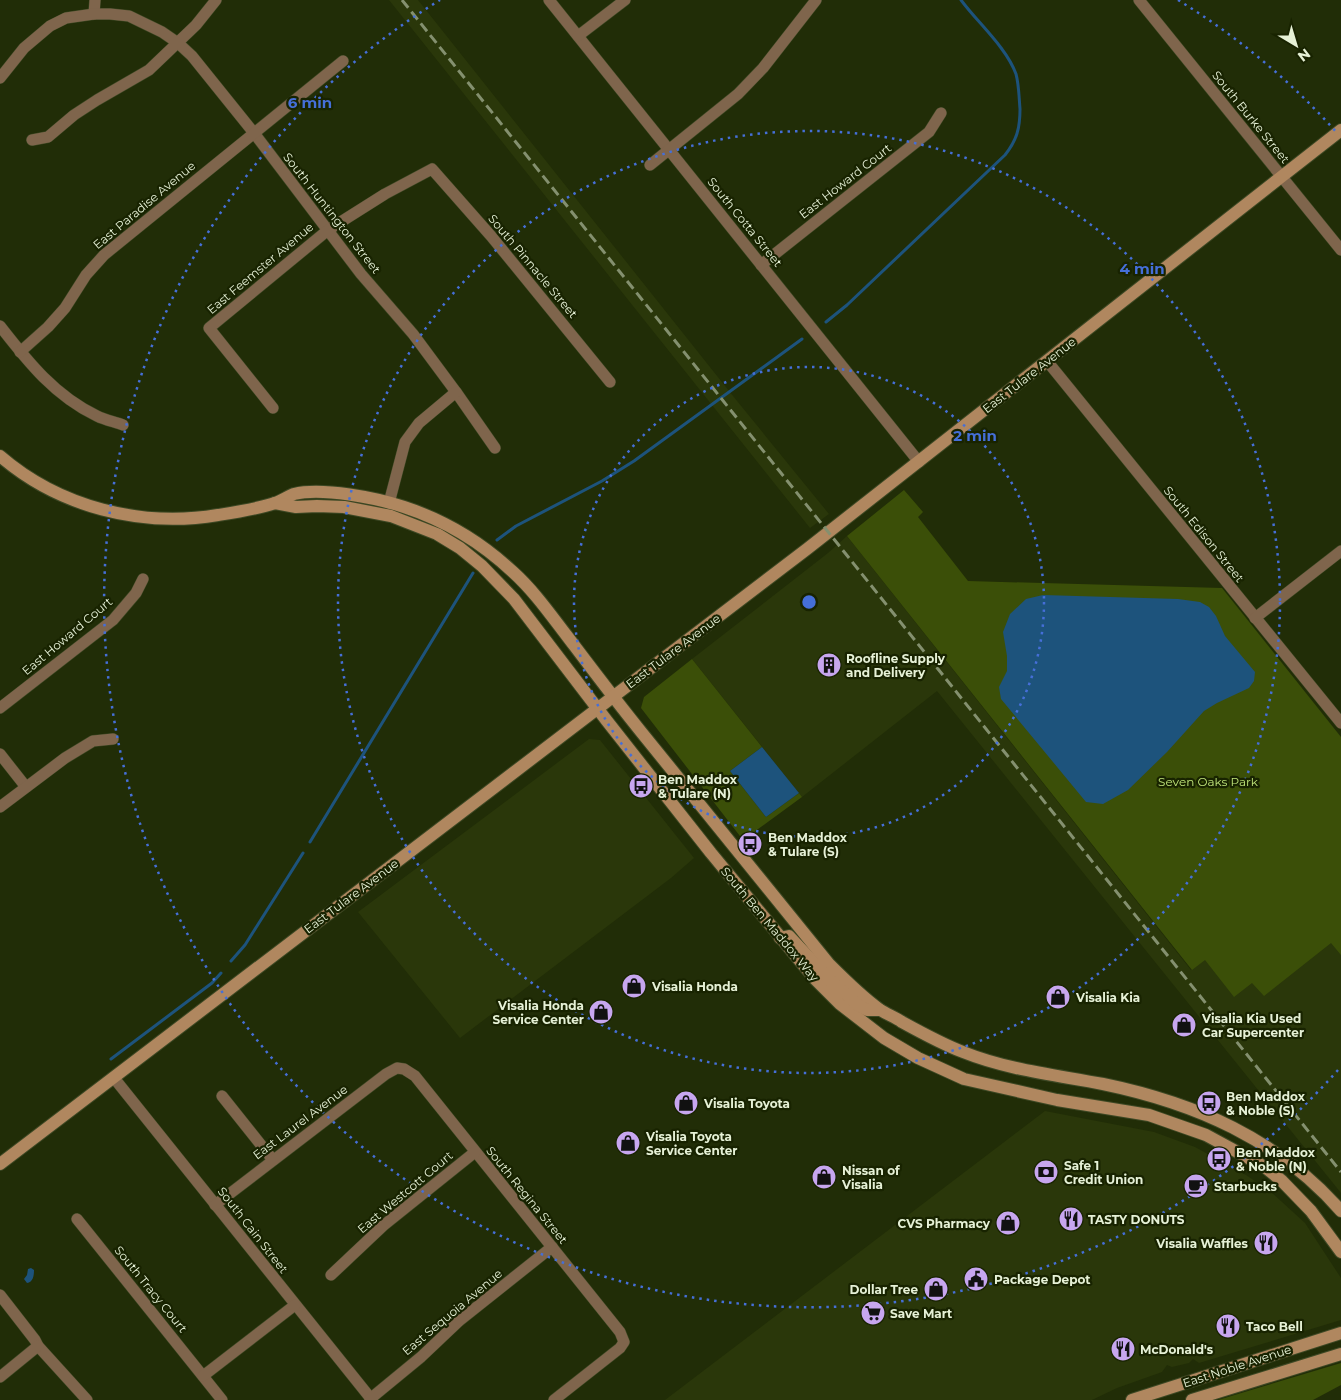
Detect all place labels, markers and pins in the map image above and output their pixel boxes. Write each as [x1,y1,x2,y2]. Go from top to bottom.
centre of rings [800,593,818,611]
place label: Roofline Supply and Delivery [846,651,946,680]
building icon: Roofline Supply and Delivery [816,652,842,678]
place label: Ben Maddox & Tulare (N) [658,772,738,801]
bus stop icon: Ben Maddox & Tulare (N) [628,773,654,799]
place label: Ben Maddox & Tulare (S) [768,830,848,859]
bus stop icon: Ben Maddox & Tulare (S) [737,831,763,857]
shop icon: Visalia Honda [621,973,647,999]
place label: Visalia Honda [651,979,738,994]
shop icon: Visalia Kia [1045,984,1071,1010]
place label: Visalia Kia [1075,990,1140,1005]
place label: Visalia Honda Service Center [493,998,584,1027]
shop icon: Visalia Honda Service Center [588,999,614,1025]
place label: Visalia Kia Used Car Supercenter [1201,1011,1304,1040]
shop icon: Visalia Kia Used Car Supercenter [1171,1012,1197,1038]
place label: Ben Maddox & Noble (S) [1226,1089,1306,1118]
shop icon: Visalia Toyota [673,1090,699,1116]
bus stop icon: Ben Maddox & Noble (S) [1196,1090,1222,1116]
place label: Visalia Toyota [703,1096,790,1111]
place label: Visalia Toyota Service Center [645,1129,737,1158]
shop icon: Visalia Toyota Service Center [615,1130,641,1156]
place label: Ben Maddox & Noble (N) [1236,1145,1316,1174]
bus stop icon: Ben Maddox & Noble (N) [1206,1146,1232,1172]
place label: Safe 1 Credit Union [1064,1158,1143,1187]
bank icon: Safe 1 Credit Union [1033,1159,1059,1185]
place label: Nissan of Visalia [841,1163,901,1192]
shop icon: Nissan of Visalia [811,1164,837,1190]
cafe icon: Starbucks [1183,1173,1209,1199]
place label: Starbucks [1214,1179,1277,1194]
restaurant icon: TASTY DONUTS [1058,1206,1084,1232]
shop icon: CVS Pharmacy [995,1210,1021,1236]
place label: TASTY DONUTS [1088,1212,1185,1227]
place label: CVS Pharmacy [898,1216,991,1231]
restaurant icon: Visalia Waffles [1253,1230,1279,1256]
place label: Visalia Waffles [1155,1236,1249,1251]
public building icon: Package Depot [963,1266,989,1292]
place label: Package Depot [994,1272,1091,1287]
shop icon: Dollar Tree [923,1276,949,1302]
place label: Dollar Tree [850,1282,918,1297]
supermarket icon: Save Mart [860,1300,886,1326]
place label: Save Mart [890,1306,953,1321]
restaurant icon: Taco Bell [1215,1313,1241,1339]
place label: Taco Bell [1246,1319,1303,1334]
restaurant icon: McDonald's [1110,1336,1136,1362]
place label: McDonald's [1140,1342,1214,1357]

